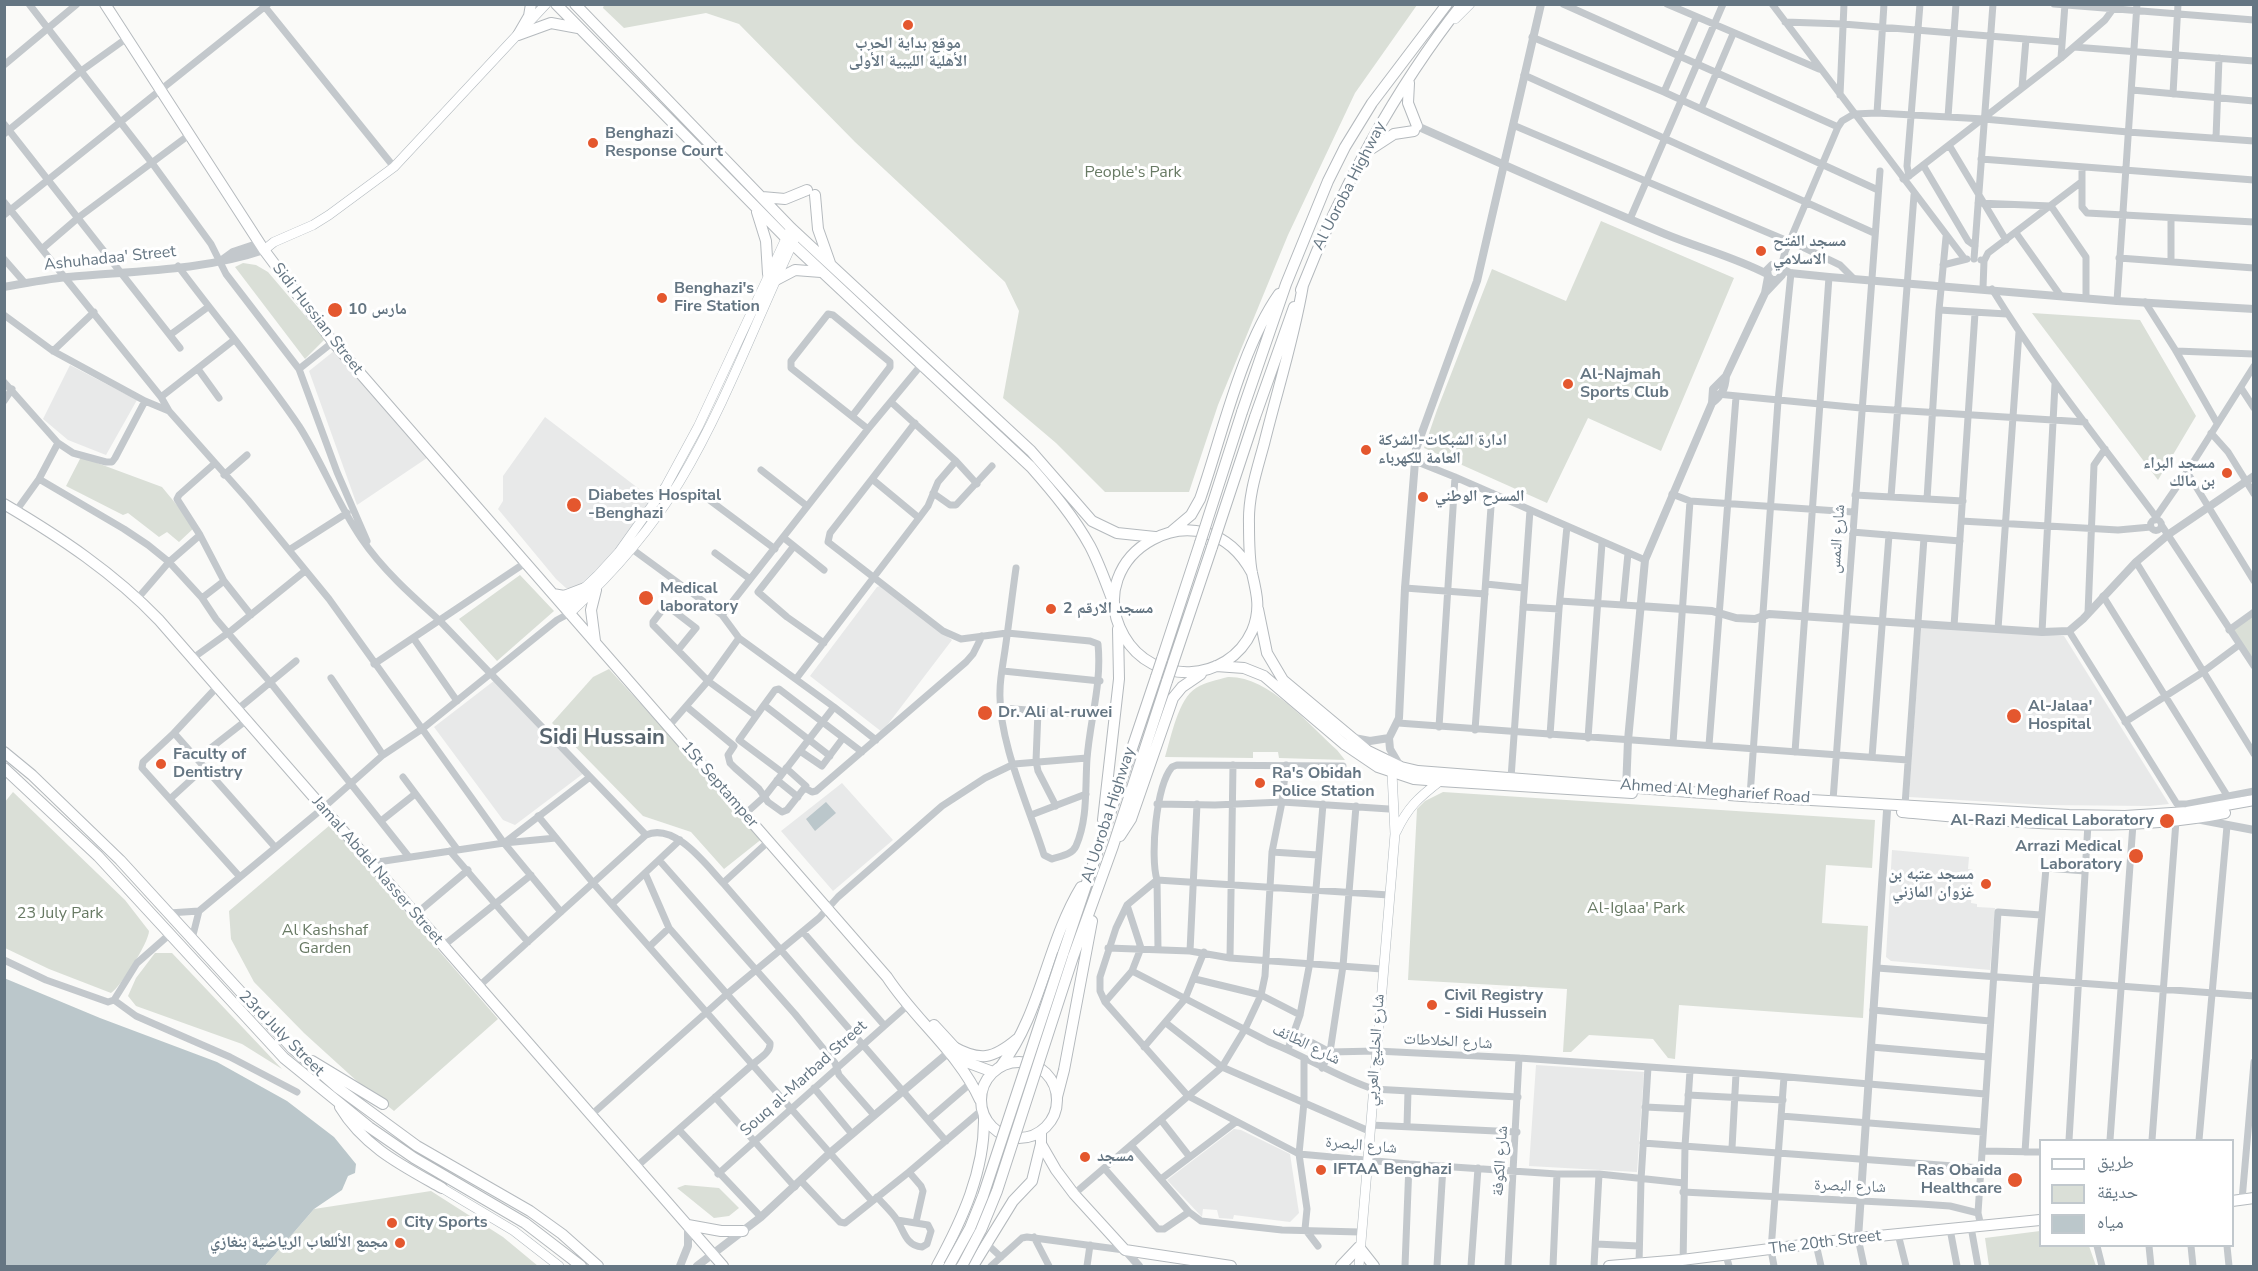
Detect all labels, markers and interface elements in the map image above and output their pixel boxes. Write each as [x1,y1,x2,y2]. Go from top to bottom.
marker: موقع بداية الحرب الأهلية الليبية الأولى [901,18,915,32]
place label: موقع بداية الحرب الأهلية الليبية الأولى [849,34,967,72]
street label: Al Uoroba Highway [1309,119,1391,253]
place label: Benghazi Response Court [605,124,723,162]
marker: Benghazi Response Court [586,136,600,150]
park label: People's Park [1085,163,1181,183]
place label: مسجد الفتح الاسلامي [1773,232,1846,270]
street label: Ashuhadaa' Street [43,243,177,275]
marker: مسجد الفتح الاسلامي [1754,244,1768,258]
street label: Sidi Hussian Street [267,259,367,379]
place label: Benghazi's Fire Station [674,279,760,317]
marker: Benghazi's Fire Station [655,291,669,305]
place label: 10 مارس [348,300,407,320]
marker: 10 مارس [326,301,344,319]
place label: Al-Najmah Sports Club [1580,365,1669,403]
marker: Al-Najmah Sports Club [1561,377,1575,391]
place label: ادارة الشبكات-الشركة العامة للكهرباء [1378,431,1507,469]
marker: ادارة الشبكات-الشركة العامة للكهرباء [1359,443,1373,457]
place label: مسجد البراء بن مالك [2143,454,2215,492]
marker: مسجد البراء بن مالك [2220,466,2234,480]
place label: Diabetes Hospital -Benghazi [588,486,721,524]
place label: المسرح الوطني [1435,487,1525,507]
marker: المسرح الوطني [1416,490,1430,504]
marker: Diabetes Hospital -Benghazi [565,496,583,514]
street label: شارع النمس [1826,504,1850,574]
place label: Medical laboratory [660,579,738,617]
marker: Medical laboratory [637,589,655,607]
place label: مسجد الارقم 2 [1063,599,1153,619]
marker: مسجد الارقم 2 [1044,602,1058,616]
place label: Al-Jalaa' Hospital [2028,697,2092,735]
place label: Dr. Ali al-ruwei [998,703,1112,723]
marker: Dr. Ali al-ruwei [976,704,994,722]
marker: Al-Jalaa' Hospital [2005,707,2023,725]
district label: Sidi Hussain [539,726,665,752]
street label: 1St Septamper [676,738,762,832]
place label: Faculty of Dentistry [173,745,246,783]
street label: Al Uoroba Highway [1078,745,1140,885]
marker: Faculty of Dentistry [154,757,168,771]
place label: Ra's Obidah Police Station [1272,764,1375,802]
marker: Ra's Obidah Police Station [1253,776,1267,790]
street label: Ahmed Al Megharief Road [1619,776,1811,808]
street label: Jamal Abdel Nasser Street [307,793,447,949]
place label: Al-Razi Medical Laboratory [1951,811,2154,831]
marker: Al-Razi Medical Laboratory [2158,812,2176,830]
place label: Arrazi Medical Laboratory [2015,837,2122,875]
marker: Arrazi Medical Laboratory [2127,847,2145,865]
place label: مسجد عتبه بن غزوان المازني [1888,865,1974,903]
marker: مسجد عتبه بن غزوان المازني [1979,877,1993,891]
park label: Al-Iglaa' Park [1587,899,1685,919]
park label: 23 July Park [17,904,103,924]
park label: Al Kashshaf Garden [282,921,368,959]
place label: Civil Registry - Sidi Hussein [1444,986,1547,1024]
street label: 23rd July Street [234,987,328,1081]
street label: شارع الخليج العربي [1362,993,1390,1107]
marker: Civil Registry - Sidi Hussein [1425,998,1439,1012]
street label: Souq al-Marbad Street [737,1017,871,1141]
street label: شارع الطائف [1269,1020,1343,1070]
street label: شارع الخلاطات [1403,1030,1493,1054]
street label: شارع الكوفة [1489,1125,1513,1197]
street label: شارع البصرة [1324,1133,1398,1159]
legend [2039,1139,2234,1247]
place label: مسجد [1097,1147,1134,1167]
marker: مسجد [1078,1150,1092,1164]
text: طريق [2097,1150,2134,1174]
place label: IFTAA Benghazi [1333,1160,1452,1180]
place label: Ras Obaida Healthcare [1917,1161,2002,1199]
marker: IFTAA Benghazi [1314,1163,1328,1177]
marker: Ras Obaida Healthcare [2006,1171,2024,1189]
street label: شارع البصرة [1814,1176,1886,1198]
text: حديقة [2097,1180,2138,1204]
text: مياه [2097,1210,2124,1234]
place label: City Sports [404,1213,488,1233]
marker: City Sports [385,1216,399,1230]
street label: The 20th Street [1768,1227,1882,1259]
place label: مجمع الأللعاب الرياضية بنغازي [210,1233,388,1253]
marker: مجمع الأللعاب الرياضية بنغازي [393,1236,407,1250]

